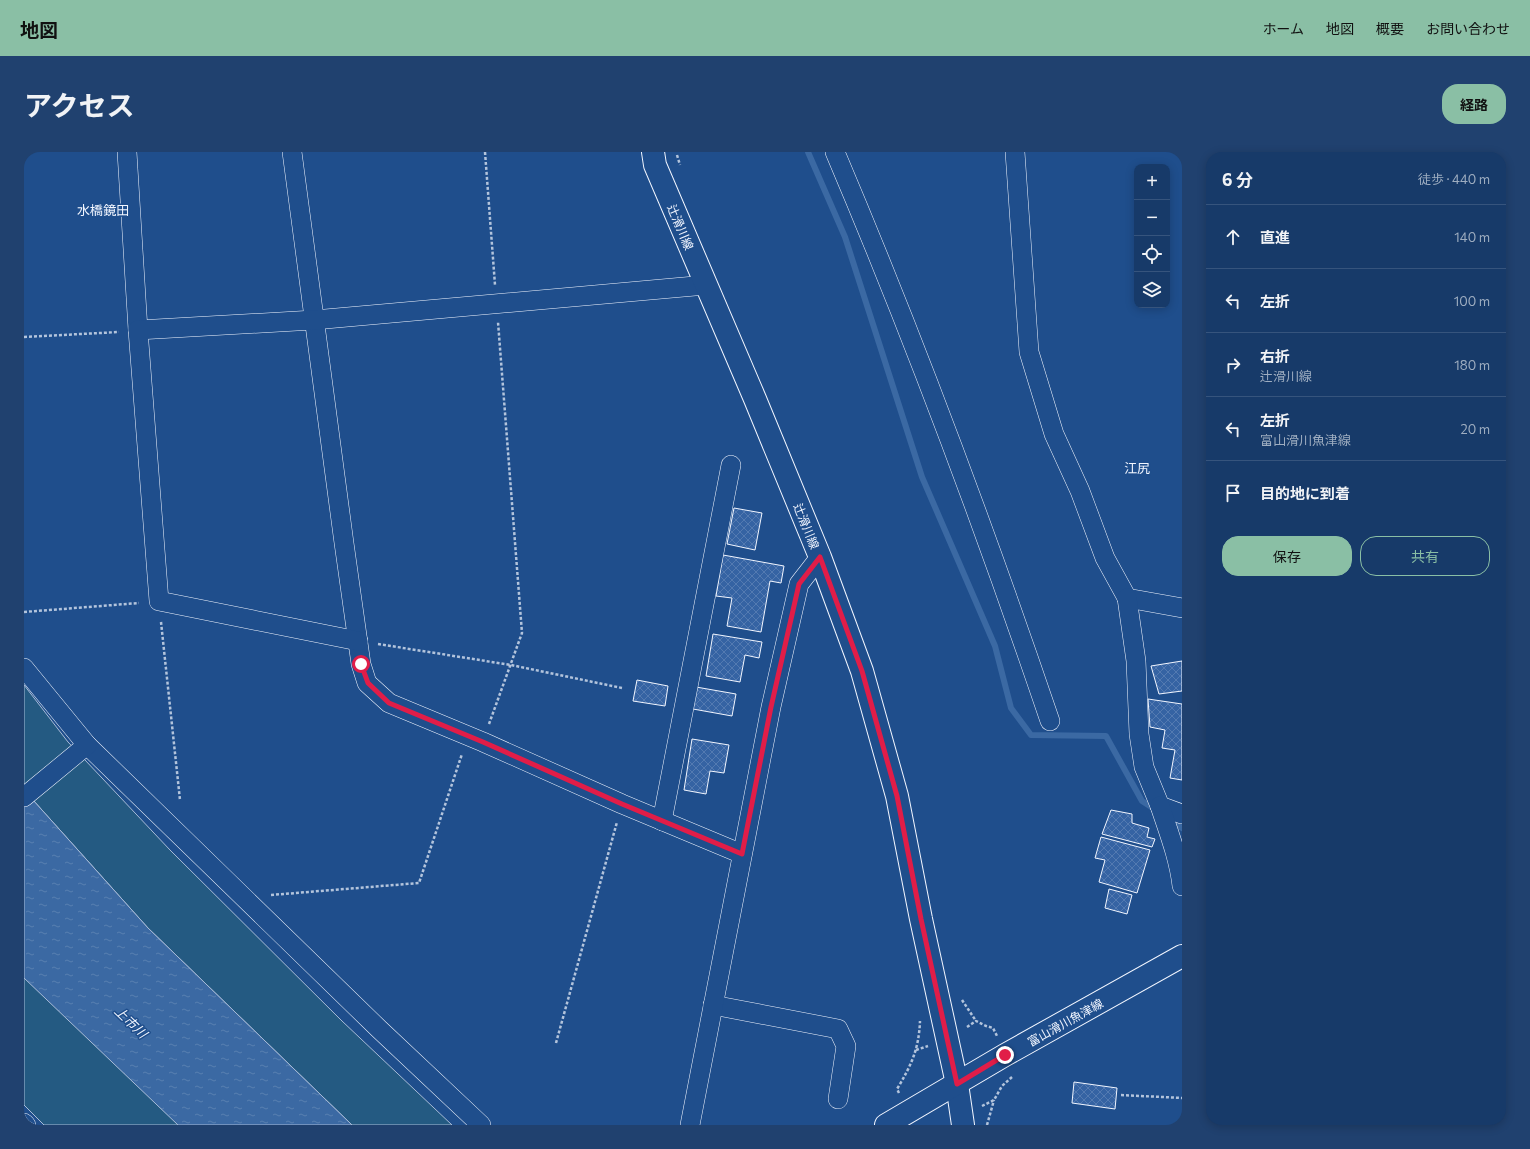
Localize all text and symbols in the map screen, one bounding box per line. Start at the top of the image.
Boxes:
text: 地図 [20,18,58,41]
text: ホーム [1262,20,1304,37]
text: 地図 [1326,20,1354,37]
text: 概要 [1376,20,1404,37]
text: お問い合わせ [1426,20,1510,37]
button: 経路 [1442,84,1506,124]
text: アクセス [24,88,135,122]
map controls [1134,164,1170,308]
button: + [1134,164,1170,200]
text: 6 分 [1222,169,1253,190]
text: 徒歩 · 440 m [1418,171,1490,187]
button: − [1134,200,1170,236]
district label: 水橋鏡田 [77,202,129,218]
street label: 辻滑川線 [665,202,697,252]
icon: ahead [1222,226,1244,248]
text: 直進 [1260,228,1290,246]
text: 140 m [1454,229,1490,245]
button: locate [1134,236,1170,272]
button: layers [1134,272,1170,308]
icon: left [1222,290,1244,312]
text: 左折 [1260,292,1290,310]
text: 100 m [1454,293,1490,309]
text: 右折 [1260,347,1290,365]
icon: right [1222,354,1244,376]
text: 180 m [1454,357,1490,373]
text: 辻滑川線 [1260,368,1312,384]
text: 左折 [1260,411,1290,429]
icon: left [1222,418,1244,440]
text: 20 m [1461,421,1490,437]
text: 富山滑川魚津線 [1260,432,1351,448]
district label: 江尻 [1124,460,1150,476]
icon: arrive [1222,482,1244,504]
text: 目的地に到着 [1260,484,1350,502]
street label: 辻滑川線 [792,501,822,551]
button: 保存 [1222,536,1352,576]
button: 共有 [1360,536,1490,576]
route start [352,655,370,673]
street label: 富山滑川魚津線 [1025,996,1105,1048]
water label: 上市川 [111,1003,152,1043]
route end [996,1046,1014,1064]

